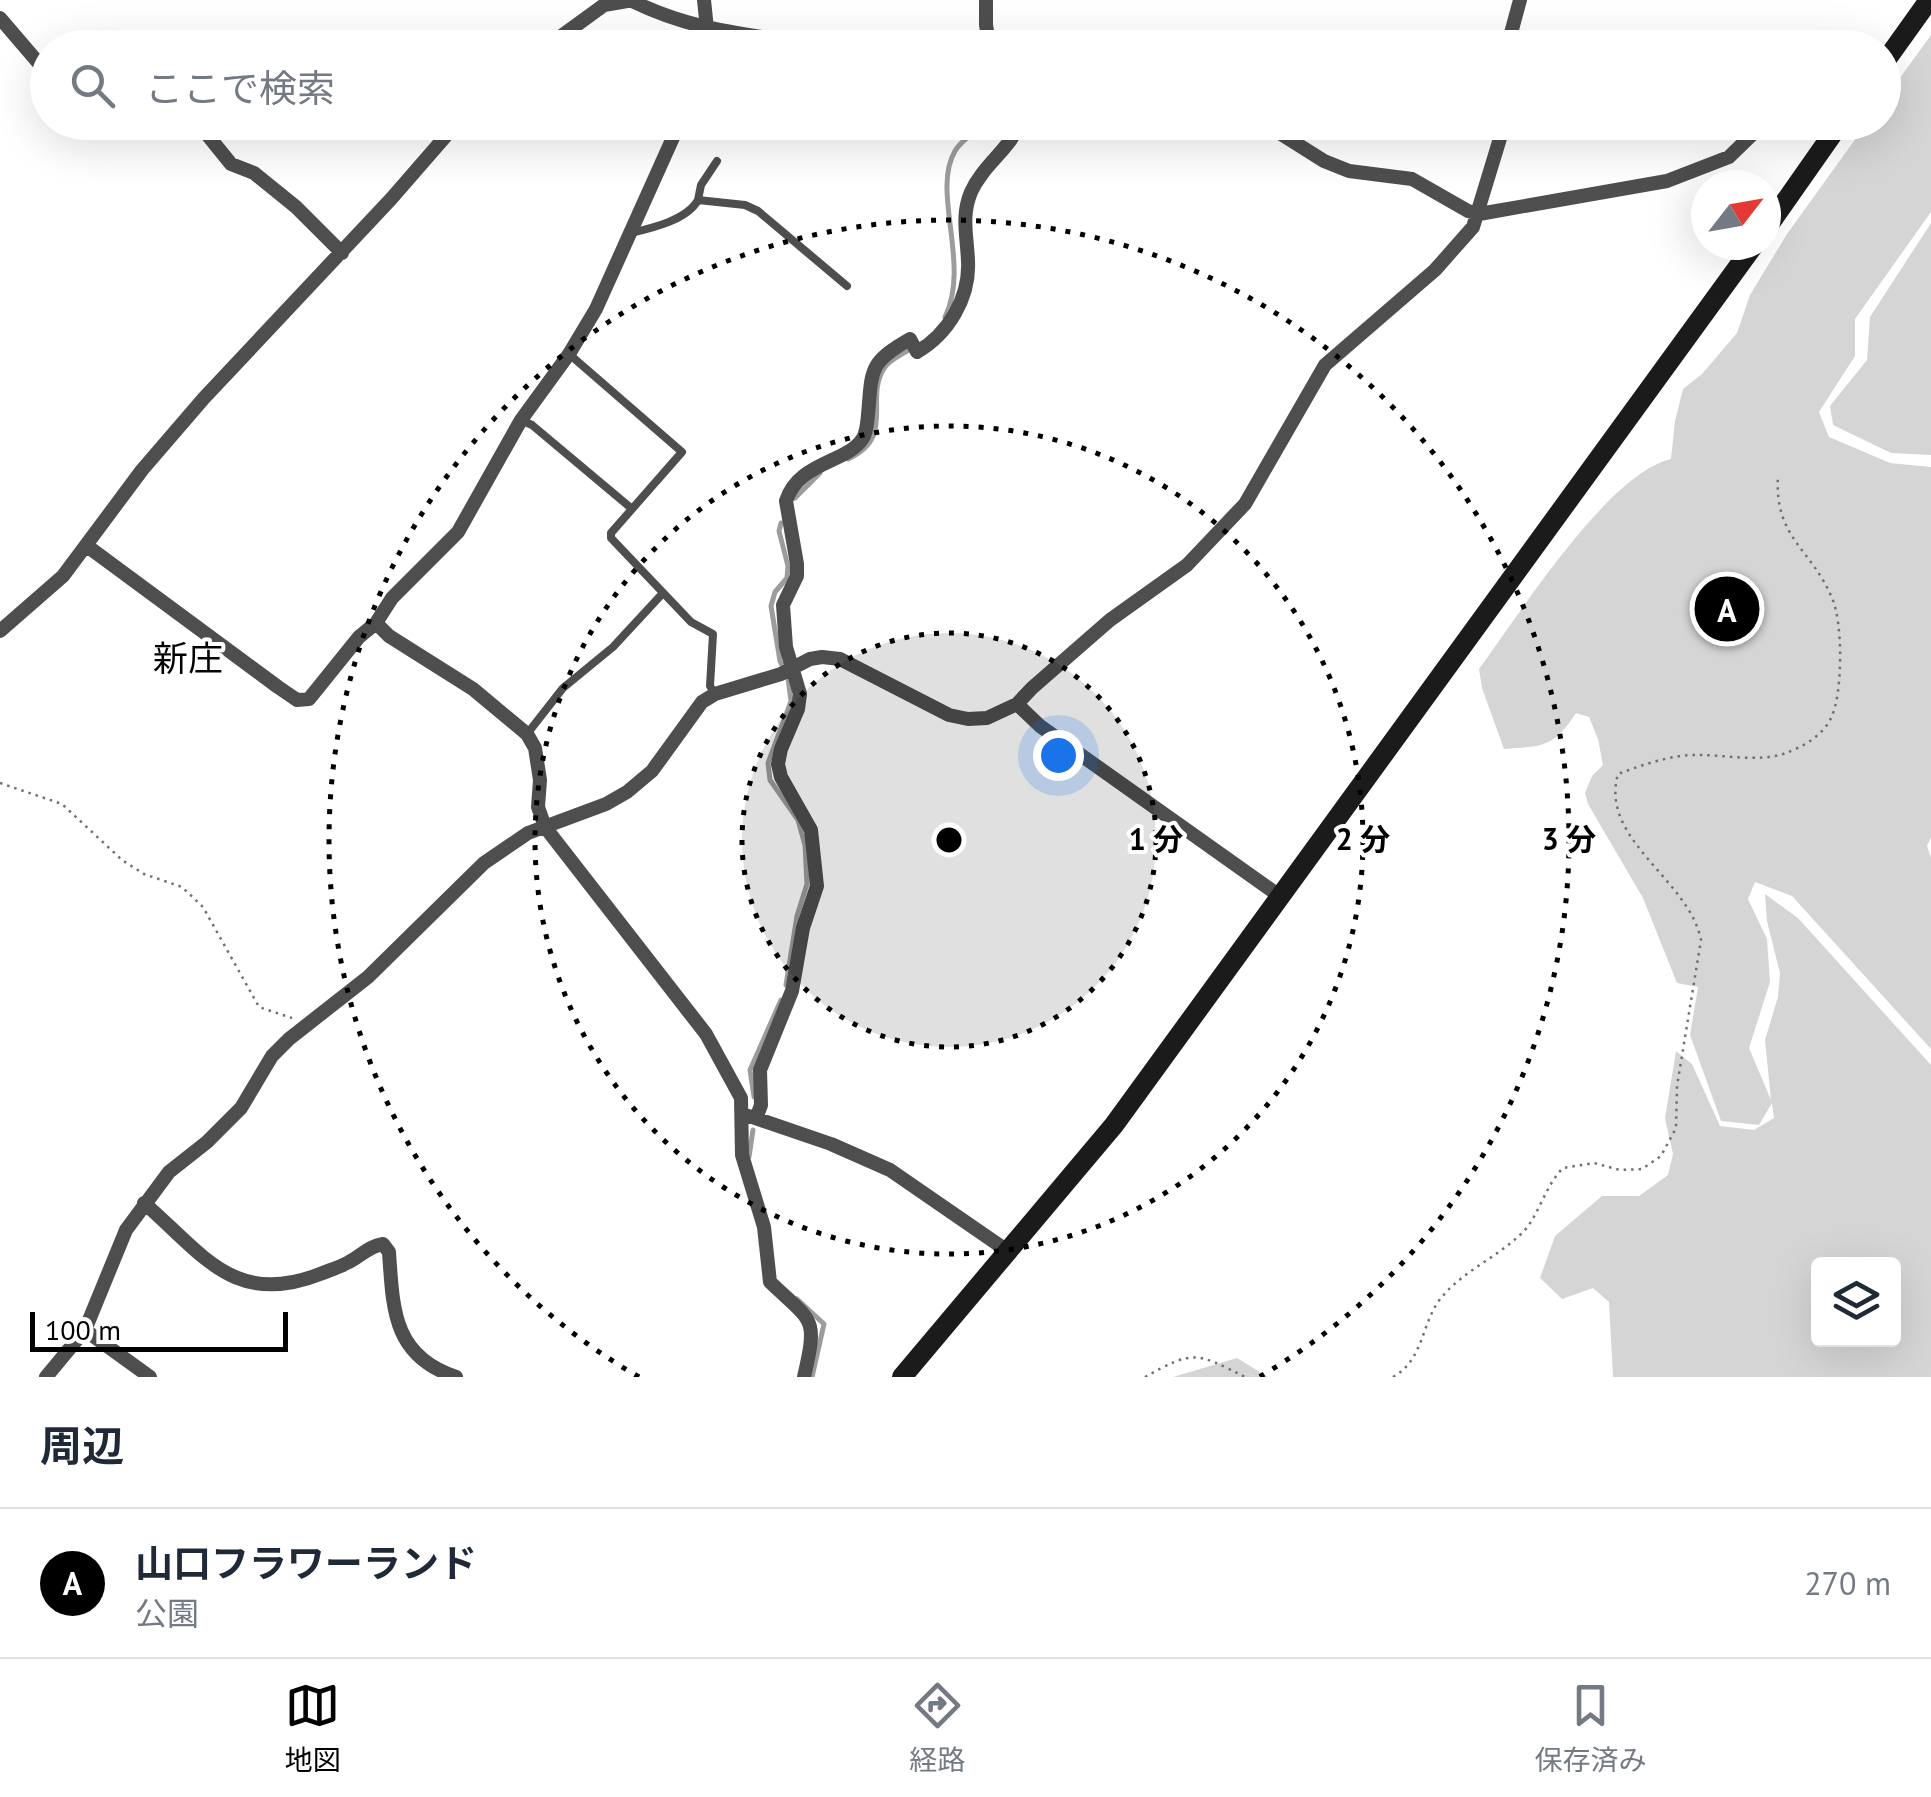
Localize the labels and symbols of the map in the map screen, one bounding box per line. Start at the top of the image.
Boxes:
north arrow [1691,170,1781,260]
pin: A [1694,572,1760,646]
district label: 新庄 [153,635,223,681]
your location [1033,730,1084,781]
text: 1 分 [1129,819,1183,858]
text: 2 分 [1336,819,1390,858]
text: 3 分 [1542,819,1596,858]
centre of rings [931,822,967,858]
scale bar [30,1307,288,1352]

